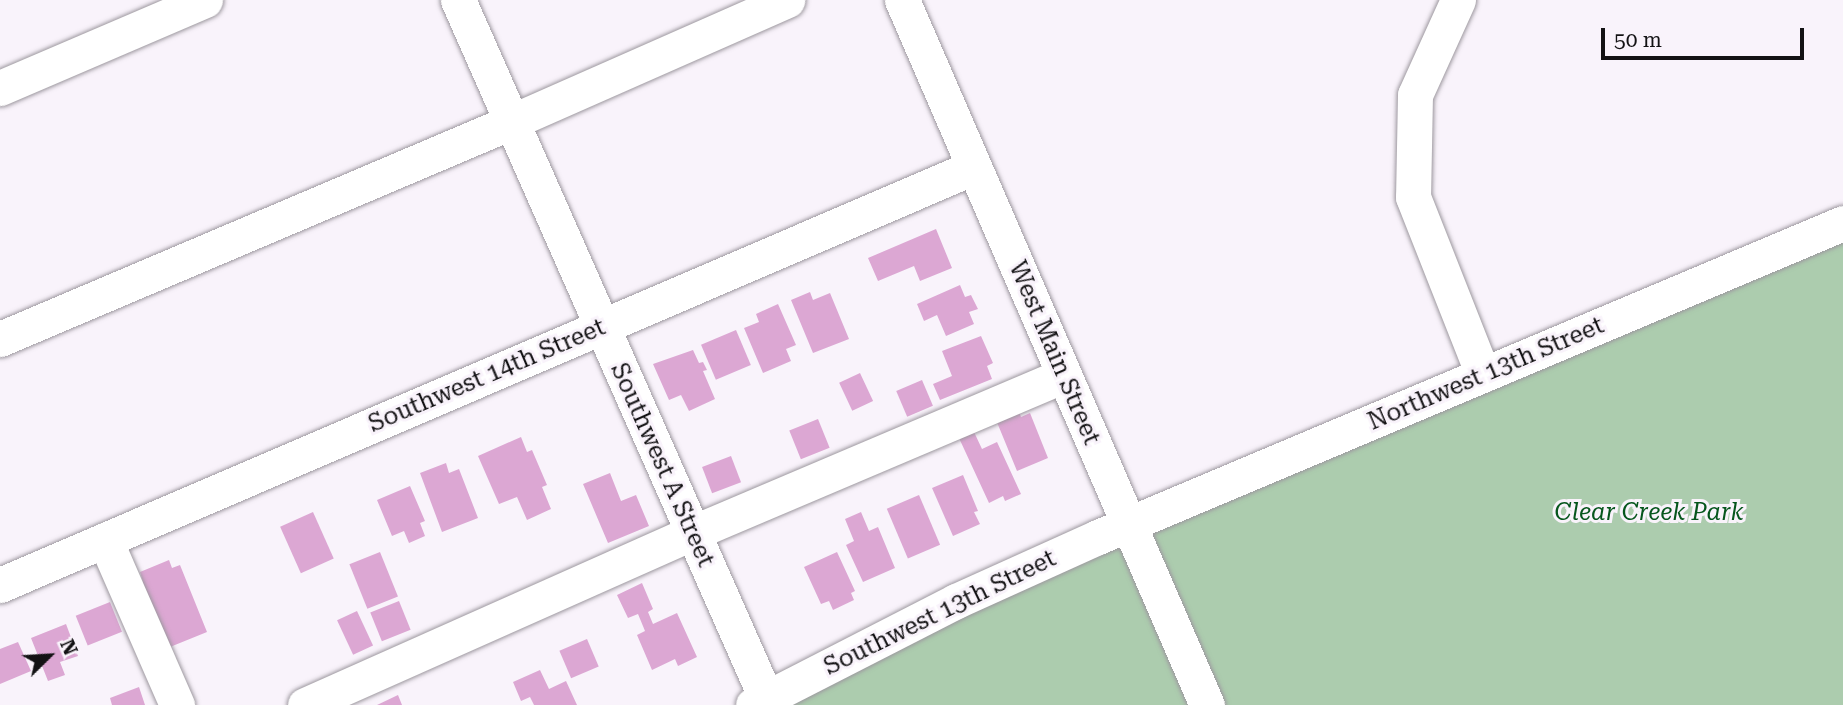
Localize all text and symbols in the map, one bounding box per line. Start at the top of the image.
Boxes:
scale bar [1605,14,1808,58]
text: 50 m [1614,28,1662,52]
street label: West Main Street [1002,257,1106,449]
street label: Northwest 13th Street [1364,311,1608,437]
street label: Southwest 14th Street [364,313,610,439]
street label: Southwest A Street [604,359,720,571]
park label: Clear Creek Park [1555,499,1743,527]
street label: Southwest 13th Street [819,544,1061,682]
north arrow [14,621,84,691]
text: N [55,636,82,659]

